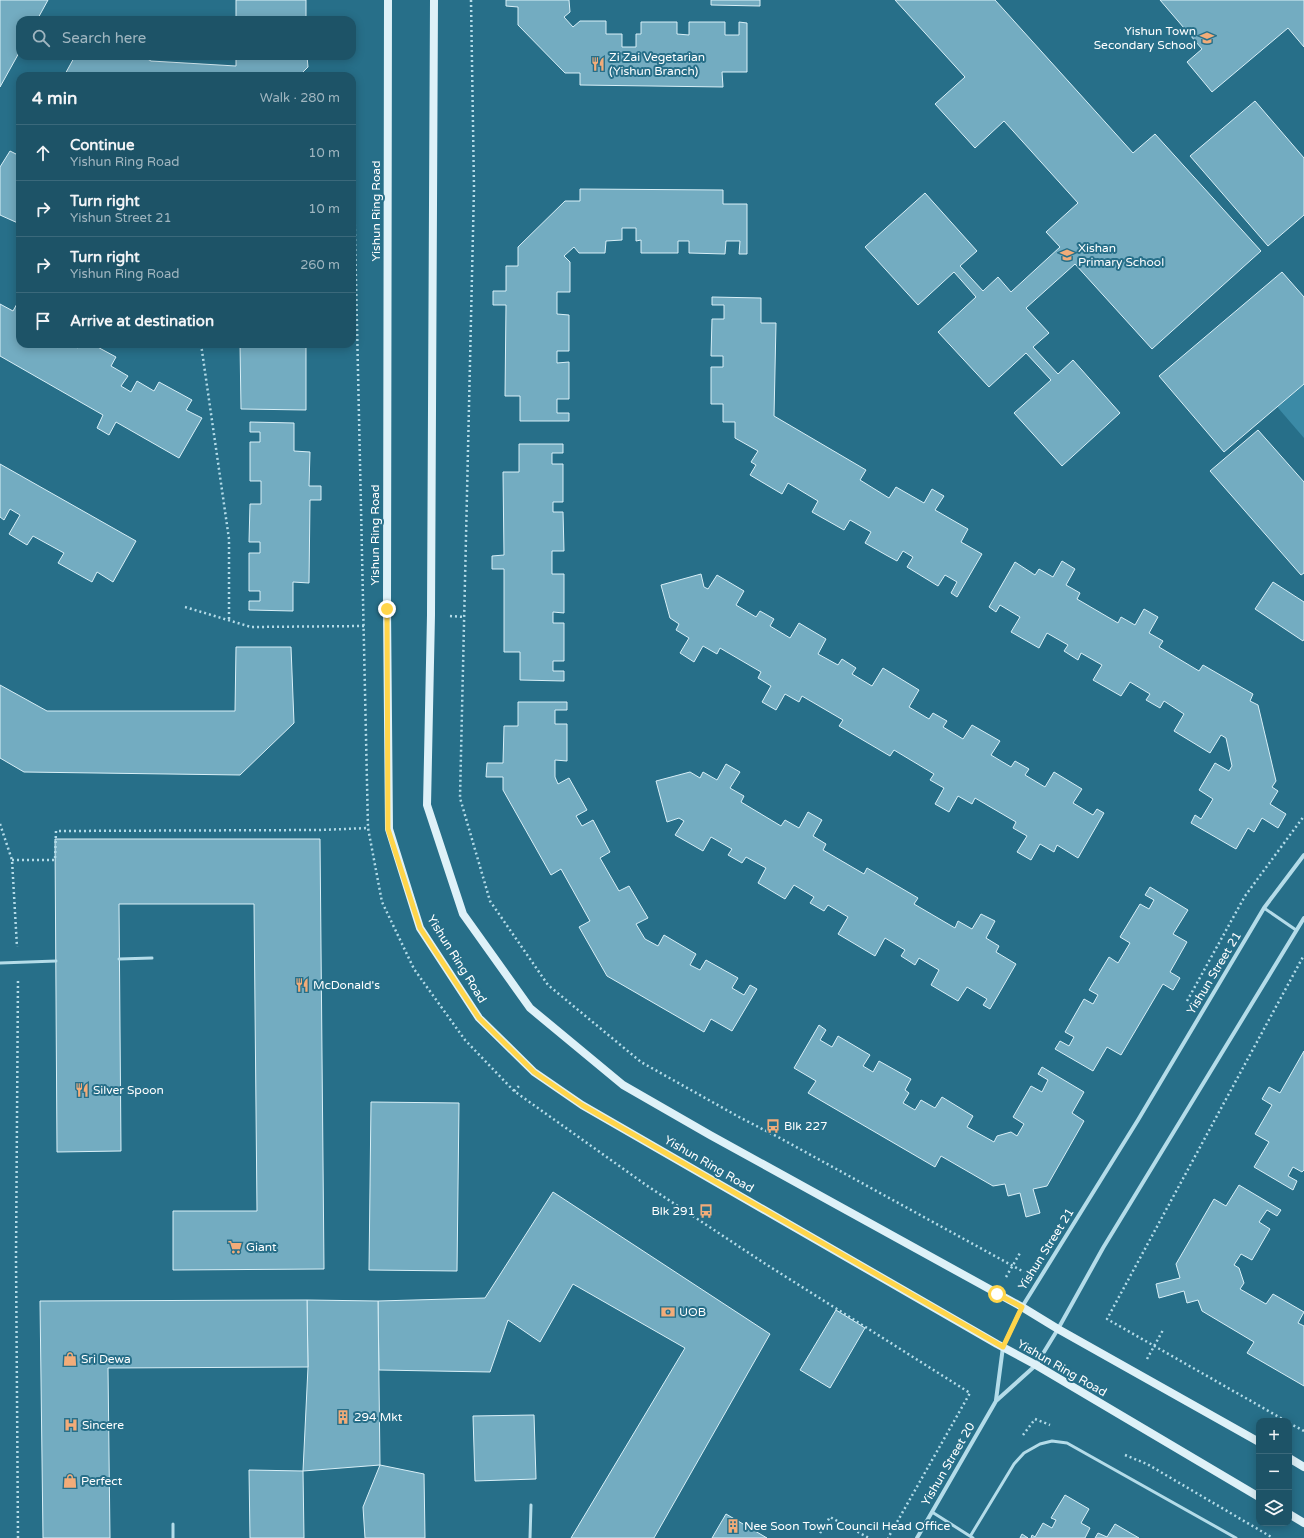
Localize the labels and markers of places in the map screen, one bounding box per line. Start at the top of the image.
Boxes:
place label: Yishun Town Secondary School [1094,24,1196,52]
school or university icon: Yishun Town Secondary School [1199,30,1215,46]
place label: Zi Zai Vegetarian (Yishun Branch) [609,50,705,78]
restaurant icon: Zi Zai Vegetarian (Yishun Branch) [590,56,606,72]
place label: Xishan Primary School [1078,241,1164,269]
school or university icon: Xishan Primary School [1059,247,1075,263]
restaurant icon: McDonald's [294,977,310,993]
place label: McDonald's [313,978,380,992]
restaurant icon: Silver Spoon [74,1082,90,1098]
place label: Silver Spoon [93,1083,164,1097]
bus stop icon: Blk 227 [765,1118,781,1134]
place label: Blk 227 [784,1119,828,1133]
bus stop icon: Blk 291 [698,1203,714,1219]
place label: Blk 291 [652,1204,695,1218]
supermarket icon: Giant [227,1239,243,1255]
place label: Giant [246,1240,277,1254]
bank icon: UOB [660,1304,676,1320]
place label: UOB [679,1305,706,1319]
shop icon: Sri Dewa [62,1351,78,1367]
place label: Sri Dewa [81,1352,131,1366]
building icon: 294 Mkt [335,1409,351,1425]
place label: 294 Mkt [354,1410,403,1424]
hospital icon: Sincere [63,1417,79,1433]
place label: Sincere [82,1418,124,1432]
shop icon: Perfect [62,1473,78,1489]
place label: Perfect [81,1474,123,1488]
building icon: Nee Soon Town Council Head Office [725,1518,741,1534]
place label: Nee Soon Town Council Head Office [744,1519,950,1533]

